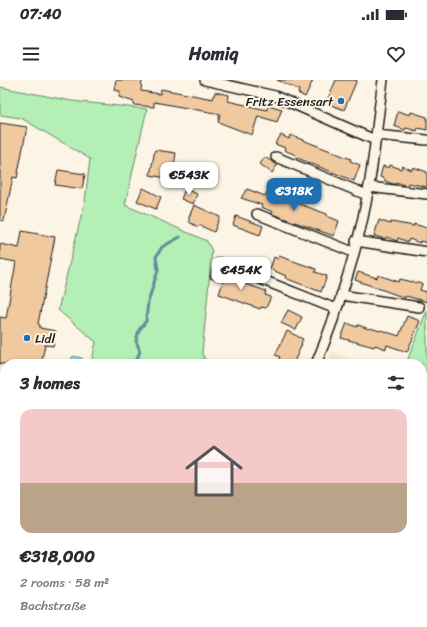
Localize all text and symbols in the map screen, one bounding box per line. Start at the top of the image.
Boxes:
text: 07:40 [20,1,61,27]
text: Homiq [189,38,238,70]
icon: menu [20,43,42,65]
icon: heart [385,43,407,65]
place label: Fritz Essensart [246,90,334,113]
marker: Fritz Essensart [336,96,346,106]
pin: €543K [161,162,217,196]
text: €543K [169,163,209,186]
pin: €318K [266,178,322,212]
text: €318K [275,179,313,202]
pin: €454K [213,257,269,291]
text: €454K [221,258,261,281]
place label: Lidl [35,327,55,350]
marker: Lidl [22,333,32,343]
text: 3 homes [20,368,80,398]
icon: filters [385,372,407,394]
icon: home [178,435,250,507]
text: €318,000 [20,541,95,571]
text: 2 rooms · 58 m² [20,571,109,594]
text: Bachstraße [20,594,86,617]

